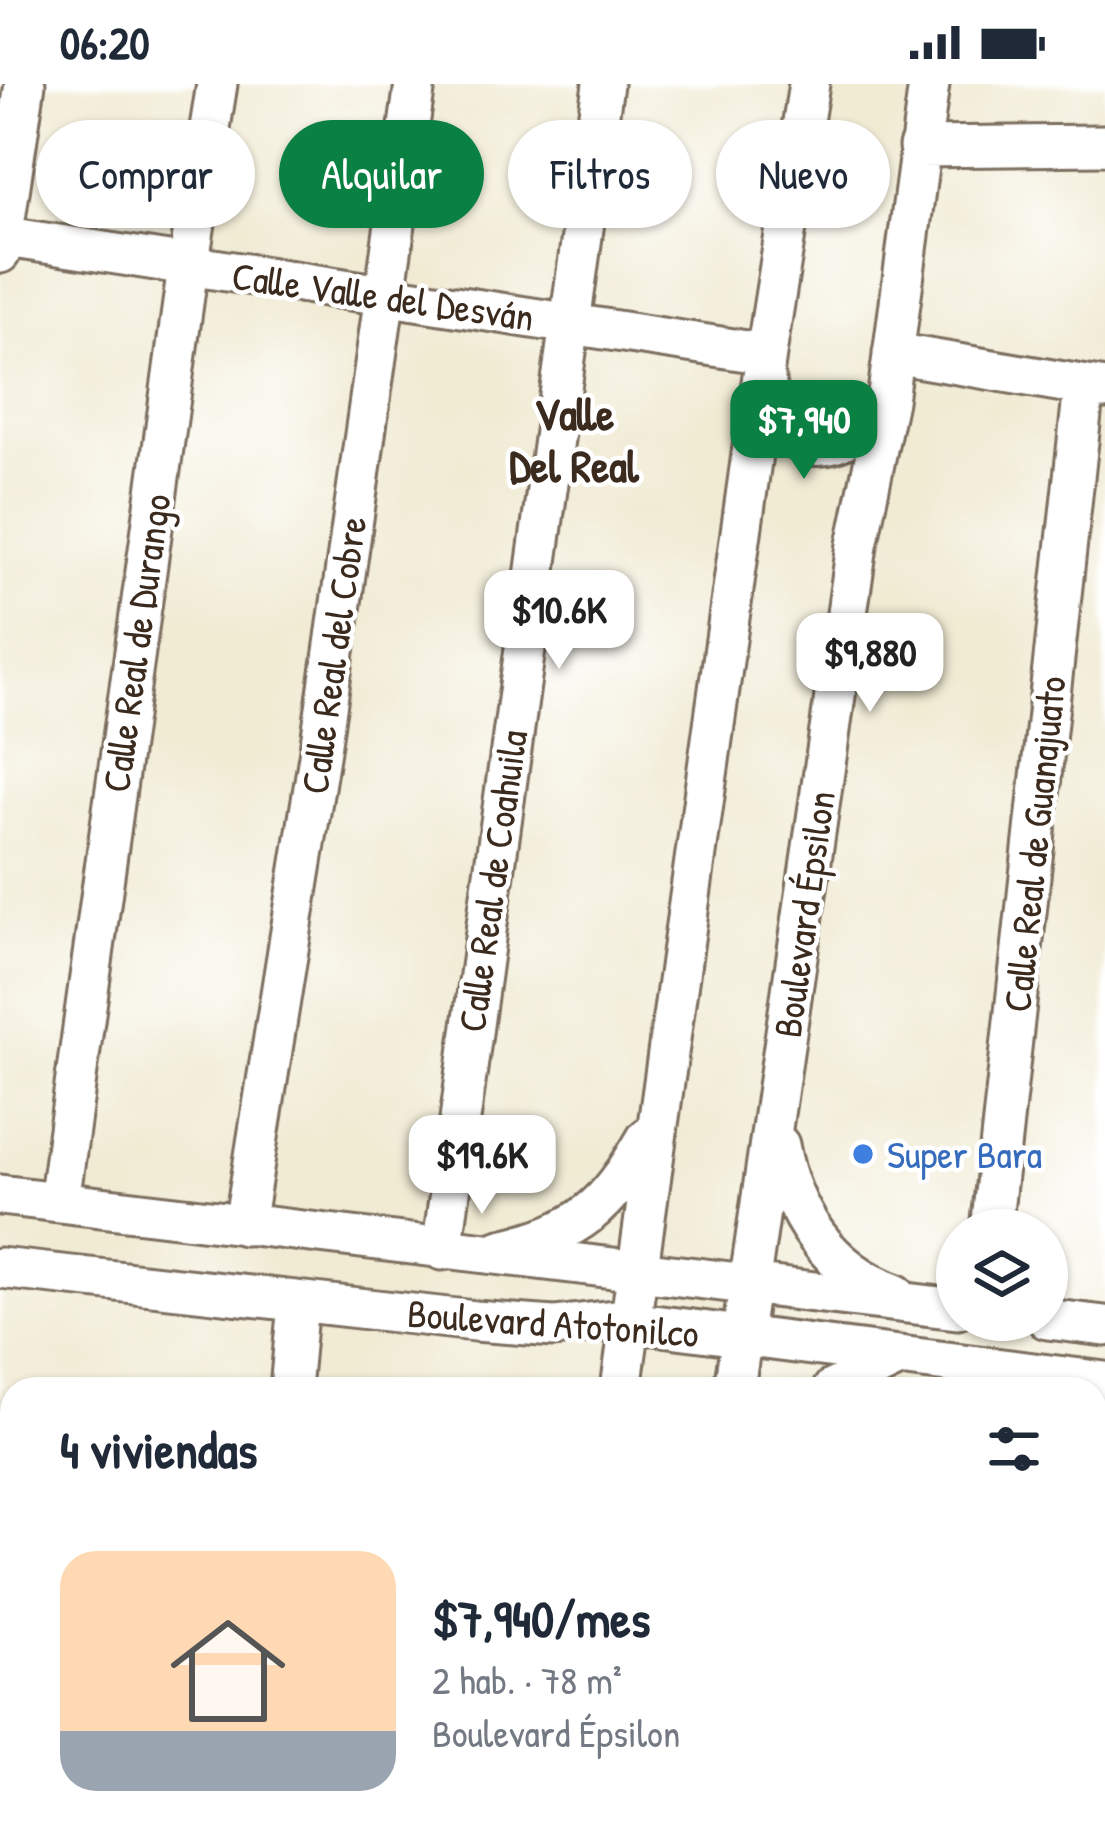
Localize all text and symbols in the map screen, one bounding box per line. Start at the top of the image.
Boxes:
text: 06:20 [60,12,150,73]
chip: Comprar [36,120,255,228]
chip: Alquilar [279,120,484,228]
chip: Filtros [508,120,692,228]
chip: Nuevo [716,120,890,228]
street label: Calle Valle del Desván [229,248,537,343]
pin: $7,940 [706,380,902,482]
district label: Valle Del Real [509,383,640,496]
text: $7,940 [757,392,851,445]
street label: Calle Real de Durango [88,490,183,795]
street label: Calle Real del Cobre [287,513,378,797]
pin: $10.6K [461,570,657,672]
text: $10.6K [511,582,607,635]
pin: $9,880 [772,613,968,715]
text: $9,880 [823,625,917,678]
street label: Calle Real de Guanajuato [990,673,1077,1014]
street label: Calle Real de Coahuila [444,727,539,1035]
street label: Boulevard Épsilon [760,787,847,1041]
pin: $19.6K [384,1115,580,1217]
text: $19.6K [436,1127,528,1180]
place label: Super Bara [887,1127,1042,1180]
marker: Super Bara [850,1141,876,1167]
map controls [936,1209,1068,1341]
button: layers [936,1209,1068,1341]
street label: Boulevard Atotonilco [406,1286,701,1359]
text: 4 viviendas [60,1415,257,1484]
icon: filters [981,1416,1047,1482]
text: $7,940/mes [432,1584,650,1653]
icon: home [156,1599,300,1743]
text: 2 hab. · 78 m² [432,1653,622,1706]
text: Boulevard Épsilon [432,1706,680,1759]

